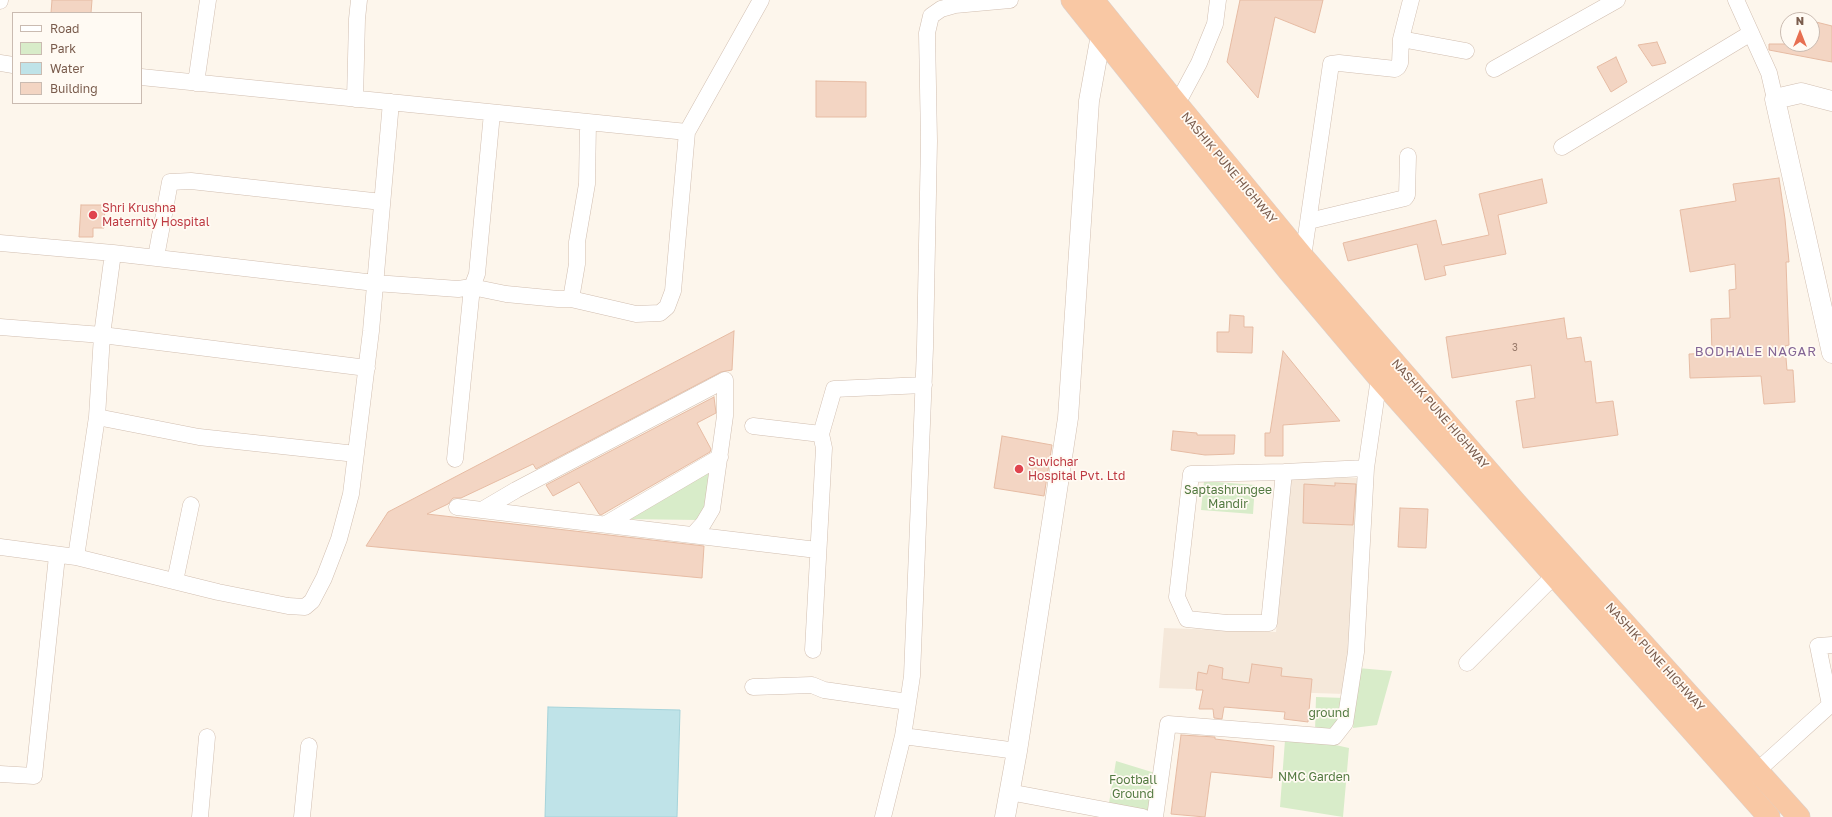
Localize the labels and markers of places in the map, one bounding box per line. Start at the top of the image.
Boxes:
place label: Shri Krushna Maternity Hospital [102,201,209,229]
marker: Shri Krushna Maternity Hospital [87,209,99,221]
place label: Suvichar Hospital Pvt. Ltd [1028,455,1125,483]
marker: Suvichar Hospital Pvt. Ltd [1013,463,1025,475]

